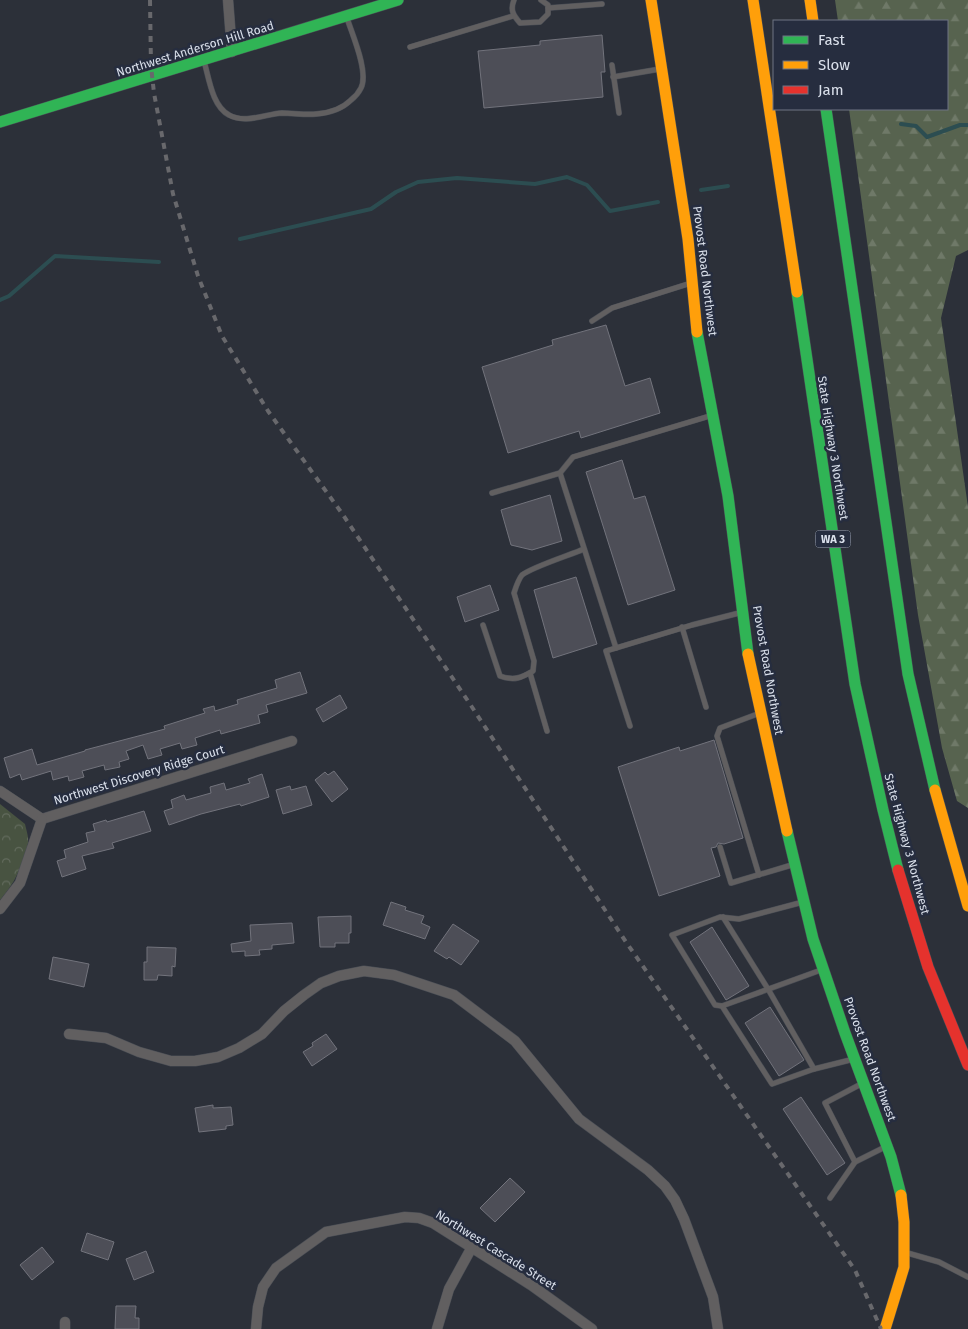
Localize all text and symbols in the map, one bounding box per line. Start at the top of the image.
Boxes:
street label: Northwest Anderson Hill Road [115,18,275,80]
legend [773,20,948,110]
text: Fast [818,31,845,49]
text: Slow [818,56,850,74]
text: Jam [818,81,844,99]
street label: Provost Road Northwest [690,205,720,338]
street label: State Highway 3 Northwest [815,375,851,522]
road number: WA 3 [816,530,850,548]
street label: Provost Road Northwest [750,604,786,736]
street label: Northwest Discovery Ridge Court [52,742,227,808]
street label: State Highway 3 Northwest [881,772,933,917]
street label: Provost Road Northwest [841,995,899,1124]
street label: Northwest Cascade Street [433,1207,559,1293]

